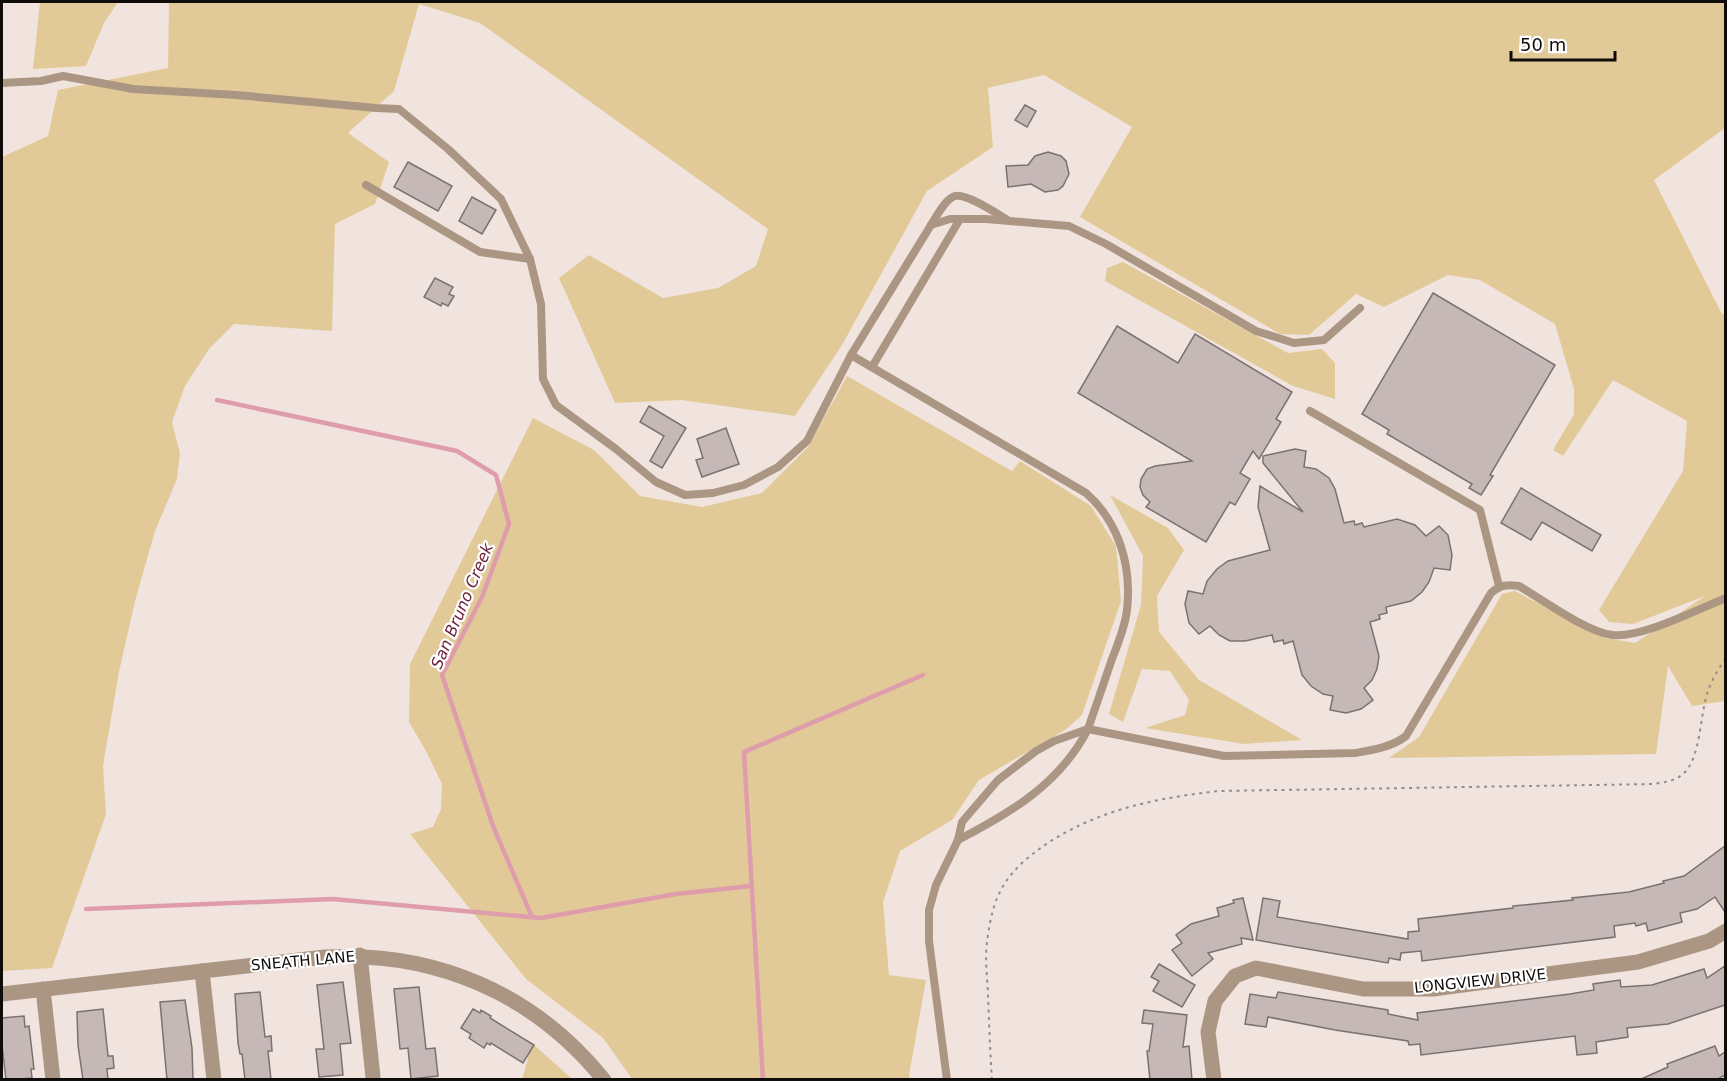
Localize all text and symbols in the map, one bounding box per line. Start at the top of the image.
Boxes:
scale bar [1511,24,1614,62]
text: 50 m [1520,34,1566,55]
water label: San Bruno Creek [427,540,497,672]
street label: SNEATH LANE [250,947,356,975]
street label: LONGVIEW DRIVE [1413,965,1547,997]

